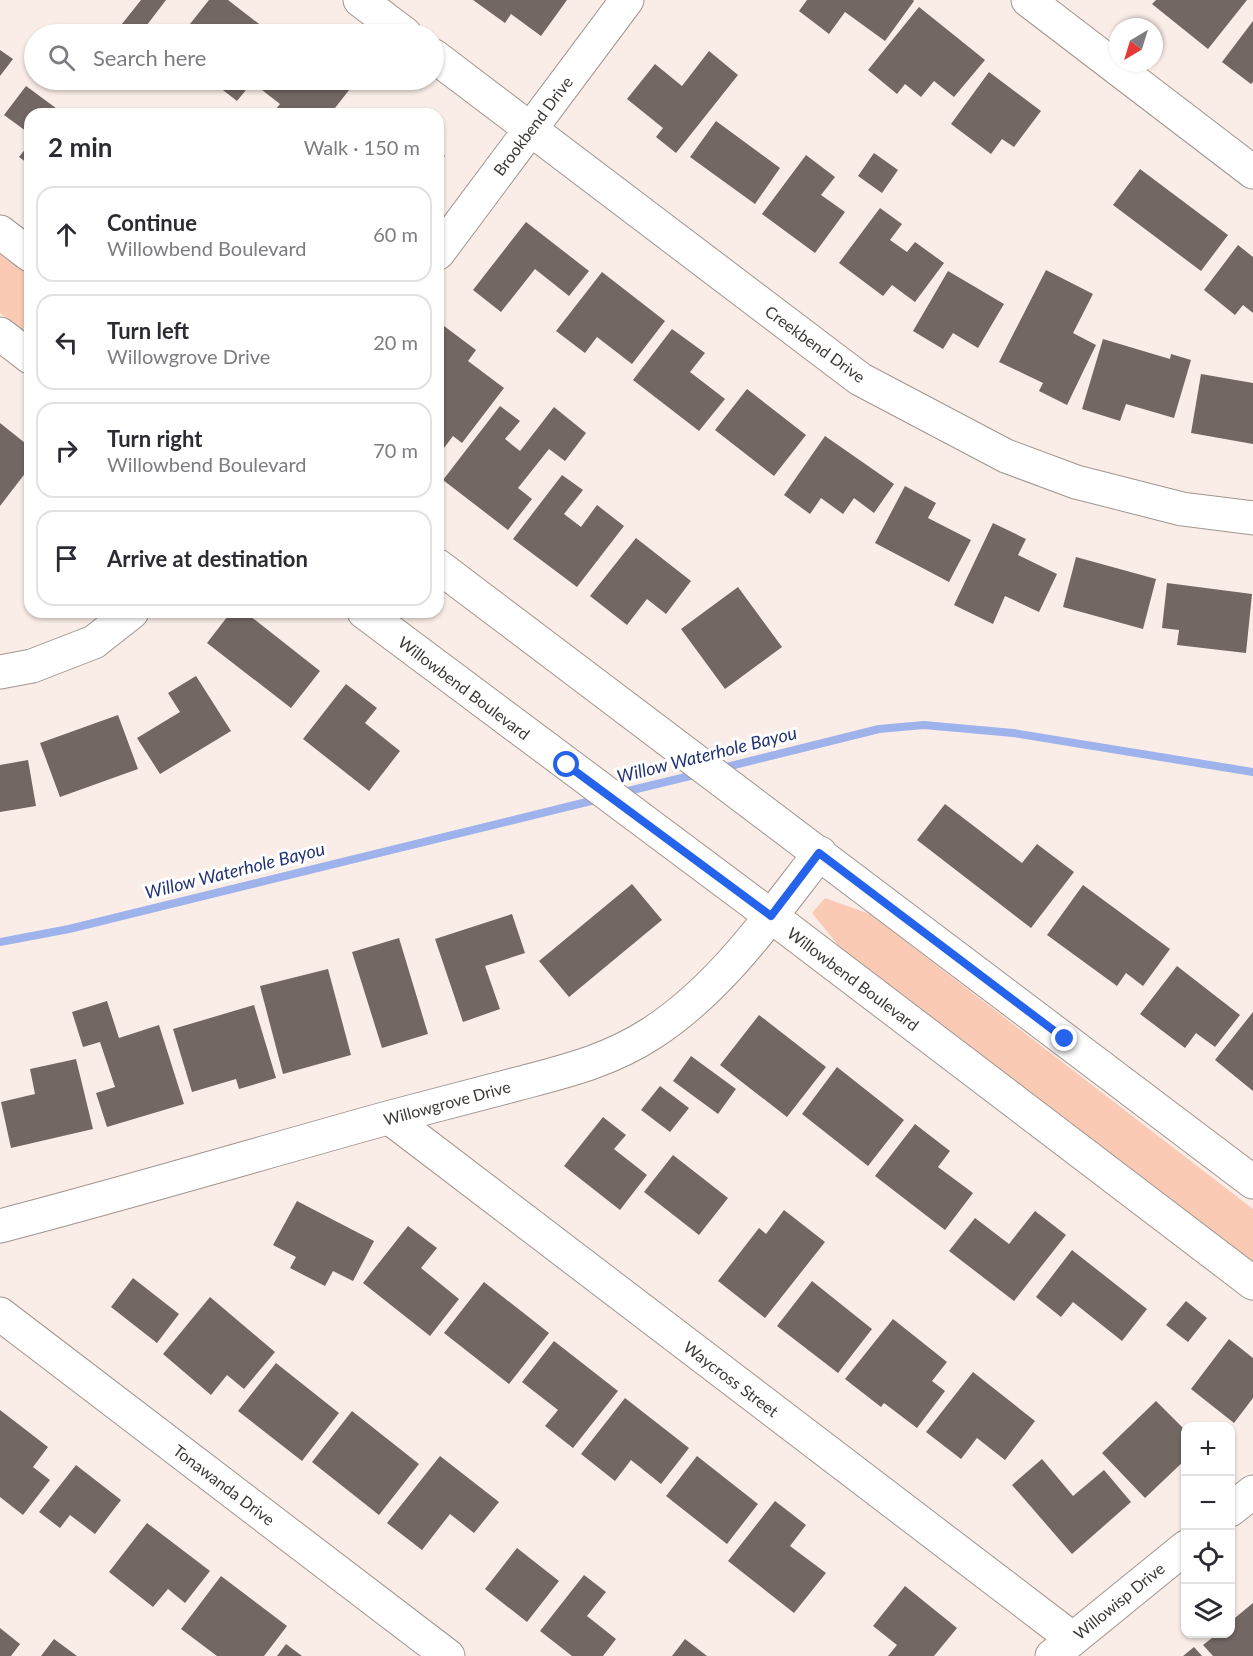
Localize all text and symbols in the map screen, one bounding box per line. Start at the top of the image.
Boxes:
north arrow [1109,18,1163,72]
search box [24,24,444,90]
icon: search [45,41,78,74]
text: Search here [93,44,206,71]
street label: Brookbend Drive [489,72,576,179]
text: 2 min [48,131,112,163]
text: Walk · 150 m [304,135,420,159]
text: Continue [107,209,197,236]
icon: ahead [50,218,83,251]
text: 60 m [373,222,418,246]
text: Willowbend Boulevard [107,236,306,260]
street label: Creekbend Drive [762,301,869,386]
text: Turn left [107,317,189,344]
icon: left [50,326,83,359]
text: 20 m [373,330,418,354]
text: Willowgrove Drive [107,344,270,368]
text: Turn right [107,425,202,452]
icon: right [50,434,83,467]
text: 70 m [373,438,418,462]
text: Willowbend Boulevard [107,452,306,476]
icon: arrive [50,542,83,575]
text: Arrive at destination [107,545,308,572]
street label: Willowbend Boulevard [395,632,534,743]
water label: Willow Waterhole Bayou [615,721,799,787]
route start [553,751,579,777]
water label: Willow Waterhole Bayou [143,837,327,903]
street label: Willowbend Boulevard [784,923,923,1034]
route end [1051,1025,1077,1051]
street label: Willowgrove Drive [381,1076,512,1129]
street label: Waycross Street [680,1337,783,1421]
map controls [1181,1422,1235,1638]
button: + [1181,1422,1235,1476]
street label: Tonawanda Drive [170,1440,279,1529]
button: − [1181,1476,1235,1530]
button: locate [1181,1530,1235,1584]
street label: Willowisp Drive [1069,1558,1168,1643]
button: layers [1181,1584,1235,1638]

